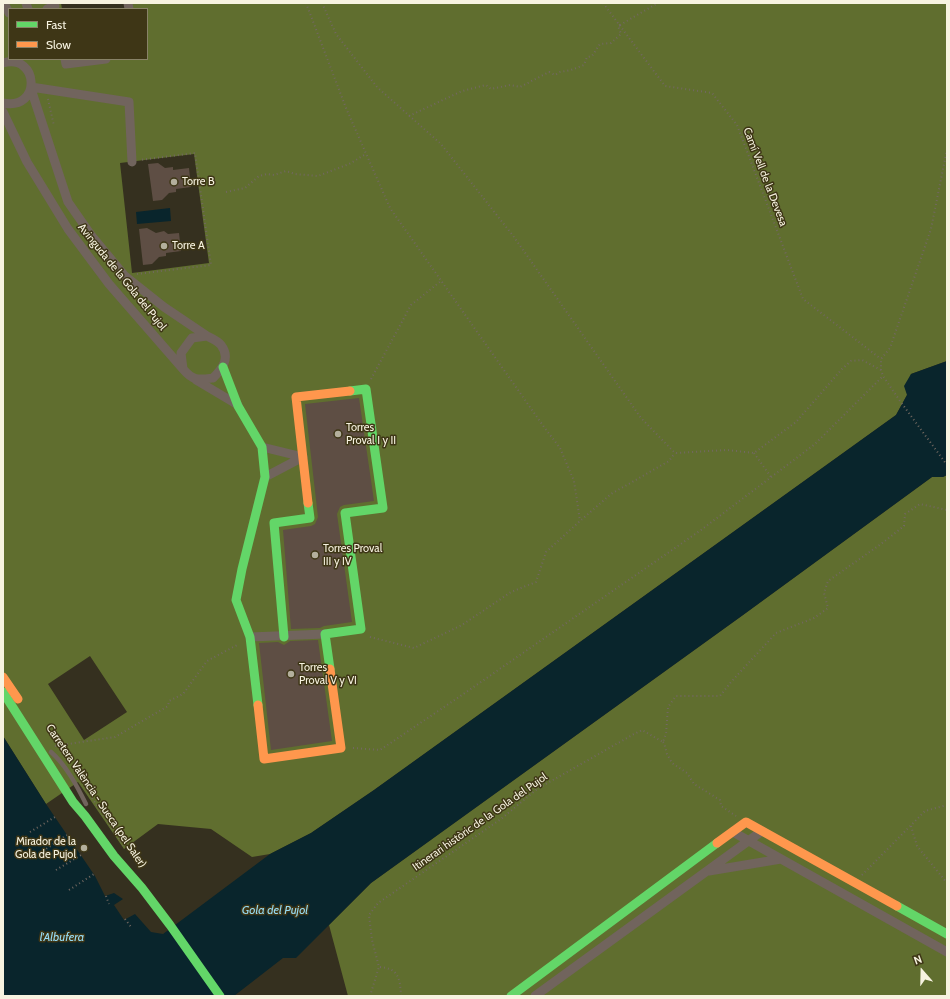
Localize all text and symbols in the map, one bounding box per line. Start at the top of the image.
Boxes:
legend [8,8,148,60]
text: Fast [46,17,66,32]
text: Slow [46,37,71,52]
street label: Camí Vell de la Devesa [740,126,790,228]
place label: Torre B [182,175,215,189]
marker: Torre B [169,177,179,187]
street label: Avinguda de la Gola del Pujol [75,221,169,333]
place label: Torre A [172,239,205,253]
marker: Torre A [159,241,169,251]
place label: Torres Proval I y II [346,421,396,447]
marker: Torres Proval I y II [333,429,343,439]
place label: Torres Proval III y IV [323,542,382,568]
marker: Torres Proval III y IV [310,550,320,560]
place label: Torres Proval V y VI [299,661,357,687]
marker: Torres Proval V y VI [286,669,296,679]
street label: Carretera València - Sueca (pel Saler) [43,722,149,870]
street label: Itinerari històric de la Gola del Pujol [410,770,550,874]
place label: Mirador de la Gola de Pujol [15,835,76,861]
marker: Mirador de la Gola de Pujol [79,843,89,853]
water label: Gola del Pujol [242,903,308,917]
water label: l'Albufera [40,930,84,944]
north arrow [902,951,942,991]
text: N [912,952,924,968]

